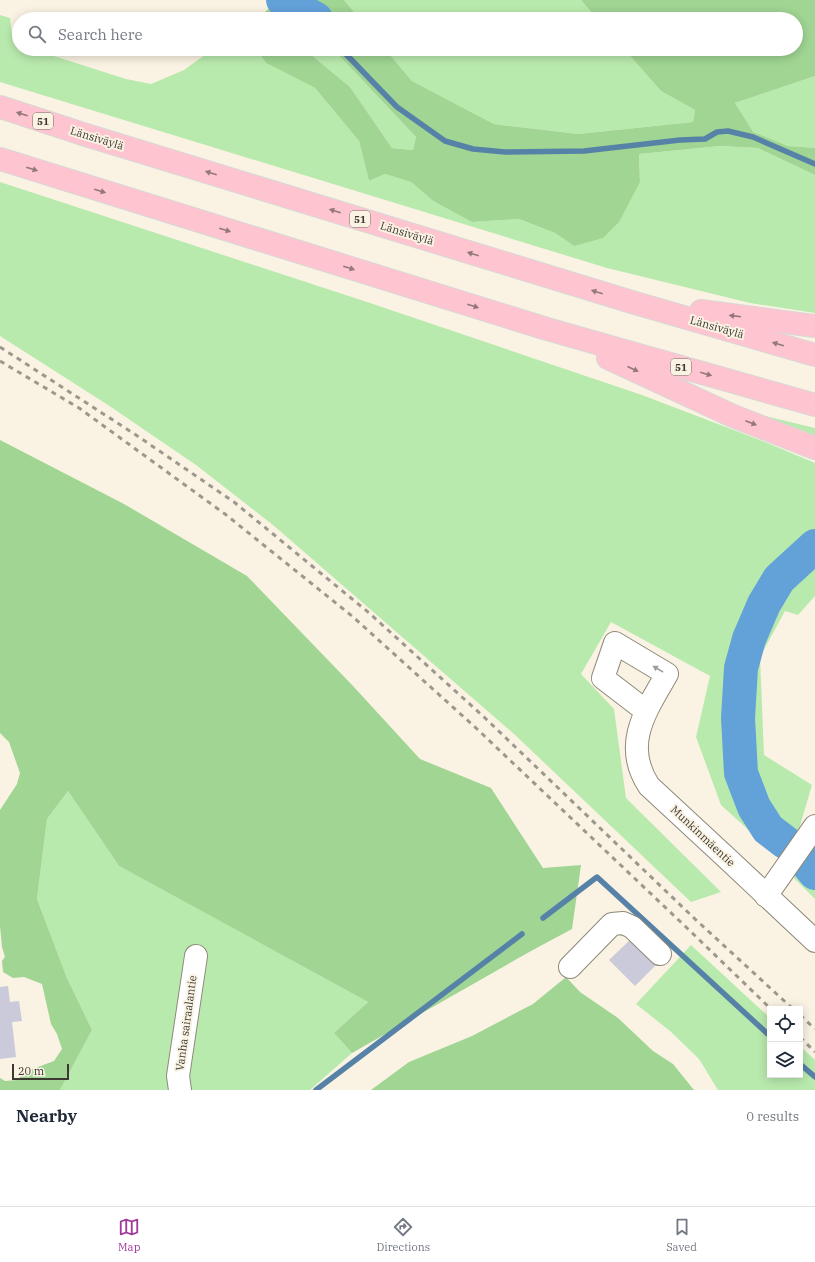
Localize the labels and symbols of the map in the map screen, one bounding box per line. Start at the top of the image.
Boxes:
one-way arrow [16,111,28,117]
road number: 51 [33,113,53,129]
street label: Länsiväylä [69,123,125,153]
one-way arrow [26,167,38,173]
one-way arrow [205,170,217,176]
one-way arrow [95,188,107,194]
one-way arrow [329,208,341,214]
road number: 51 [350,211,370,227]
street label: Länsiväylä [379,218,435,248]
one-way arrow [219,227,231,233]
one-way arrow [467,251,479,257]
one-way arrow [343,265,355,271]
one-way arrow [591,289,603,295]
one-way arrow [467,303,479,309]
one-way arrow [729,312,741,319]
street label: Länsiväylä [689,313,745,341]
one-way arrow [771,341,784,347]
road number: 51 [671,359,691,375]
one-way arrow [627,366,639,372]
one-way arrow [700,371,712,377]
one-way arrow [746,420,757,426]
one-way arrow [652,665,664,672]
street label: Munkinmäentie [668,803,738,869]
street label: Vanha sairaalantie [172,974,200,1072]
scale bar [12,1062,69,1081]

